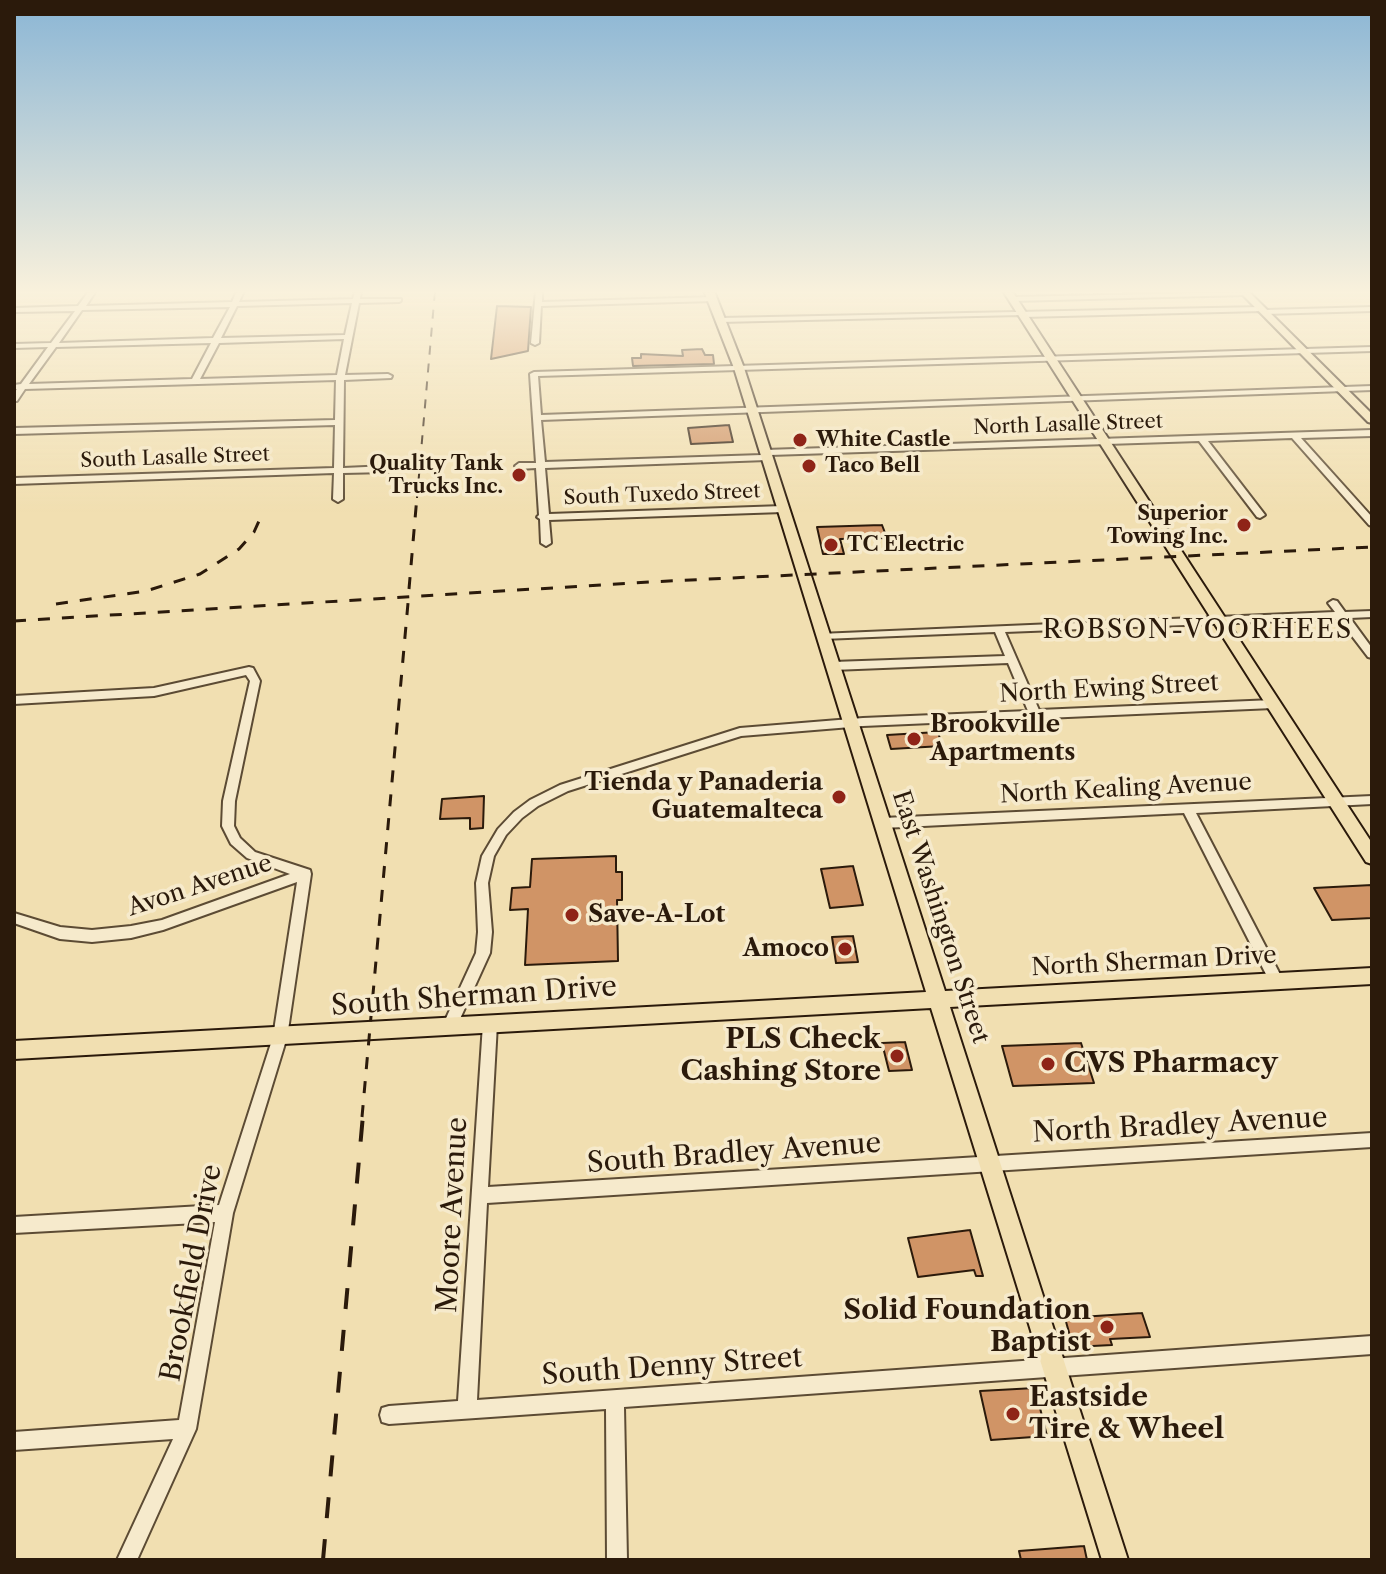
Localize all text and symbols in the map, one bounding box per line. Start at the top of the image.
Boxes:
street label: North Lasalle Street [973,410,1163,440]
place label: White Castle [816,428,950,452]
marker: White Castle [791,431,809,449]
street label: South Lasalle Street [80,443,270,473]
place label: Quality Tank Trucks Inc. [369,452,503,499]
place label: Taco Bell [825,454,920,478]
marker: Taco Bell [800,457,818,475]
marker: Quality Tank Trucks Inc. [510,466,528,484]
street label: South Tuxedo Street [563,480,761,510]
place label: Superior Towing Inc. [1107,502,1228,549]
marker: Superior Towing Inc. [1235,516,1253,534]
place label: TC Electric [847,533,964,557]
marker: TC Electric [822,536,840,554]
district label: ROBSON-VOORHEES [1043,614,1353,646]
street label: North Ewing Street [999,669,1219,709]
place label: Brookville Apartments [930,711,1075,767]
marker: Brookville Apartments [905,730,923,748]
street label: North Kealing Avenue [999,768,1253,810]
place label: Tienda y Panaderia Guatemalteca [584,769,823,825]
street label: East Washington Street [885,787,995,1047]
marker: Tienda y Panaderia Guatemalteca [830,788,848,806]
street label: Avon Avenue [124,849,276,923]
place label: Save-A-Lot [588,901,725,929]
marker: Save-A-Lot [563,906,581,924]
place label: Amoco [743,935,829,963]
marker: Amoco [836,940,854,958]
street label: North Sherman Drive [1031,941,1277,983]
street label: South Sherman Drive [330,970,618,1024]
place label: PLS Check Cashing Store [681,1023,881,1089]
marker: PLS Check Cashing Store [888,1047,906,1065]
place label: CVS Pharmacy [1064,1047,1278,1081]
marker: CVS Pharmacy [1039,1055,1057,1073]
street label: North Bradley Avenue [1032,1101,1328,1151]
street label: Moore Avenue [431,1116,475,1314]
street label: South Bradley Avenue [586,1127,882,1181]
street label: Brookfield Drive [154,1162,230,1384]
place label: Solid Foundation Baptist [843,1294,1091,1360]
marker: Solid Foundation Baptist [1098,1318,1116,1336]
street label: South Denny Street [541,1341,803,1393]
place label: Eastside Tire & Wheel [1029,1381,1224,1447]
marker: Eastside Tire & Wheel [1004,1405,1022,1423]

